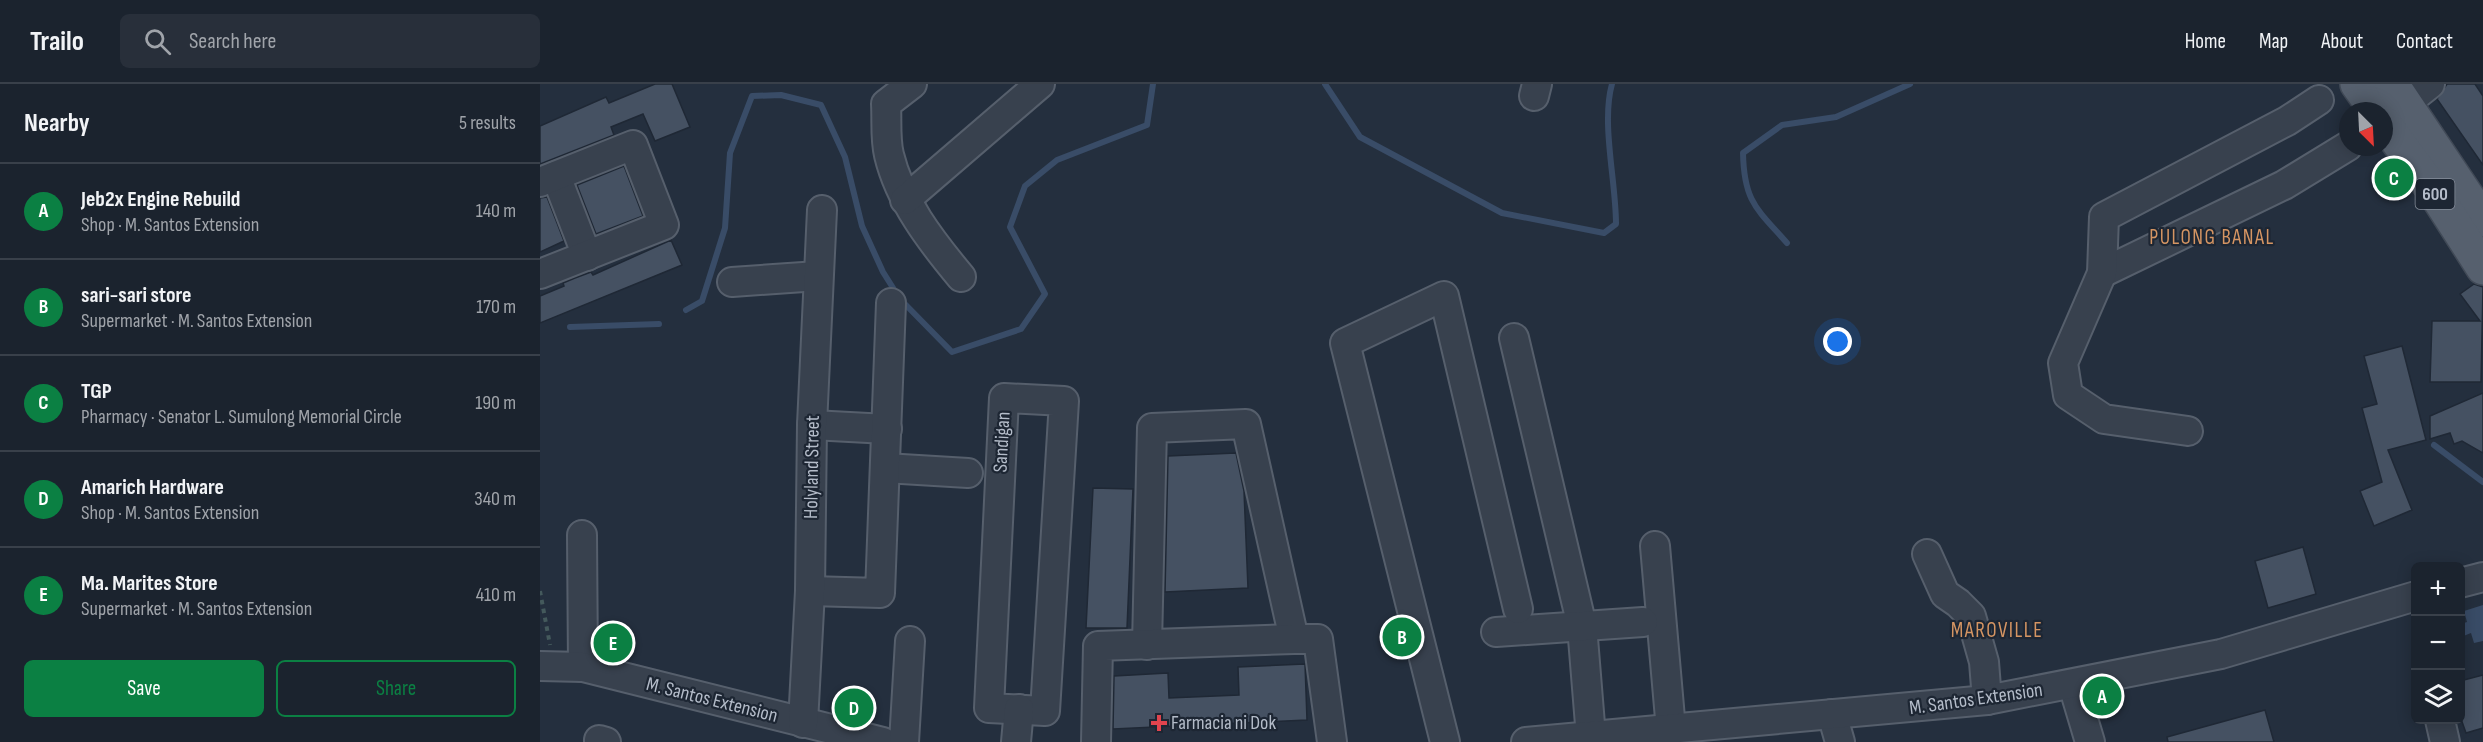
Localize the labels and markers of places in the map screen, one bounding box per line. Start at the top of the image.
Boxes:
pin: C [2374,156,2414,200]
pin: B [1382,614,1422,660]
pin: E [594,620,632,666]
pin: A [2082,674,2122,718]
pin: D [834,686,874,730]
place label: Farmacia ni Dok [1171,711,1276,735]
marker: Farmacia ni Dok [1152,716,1166,730]

